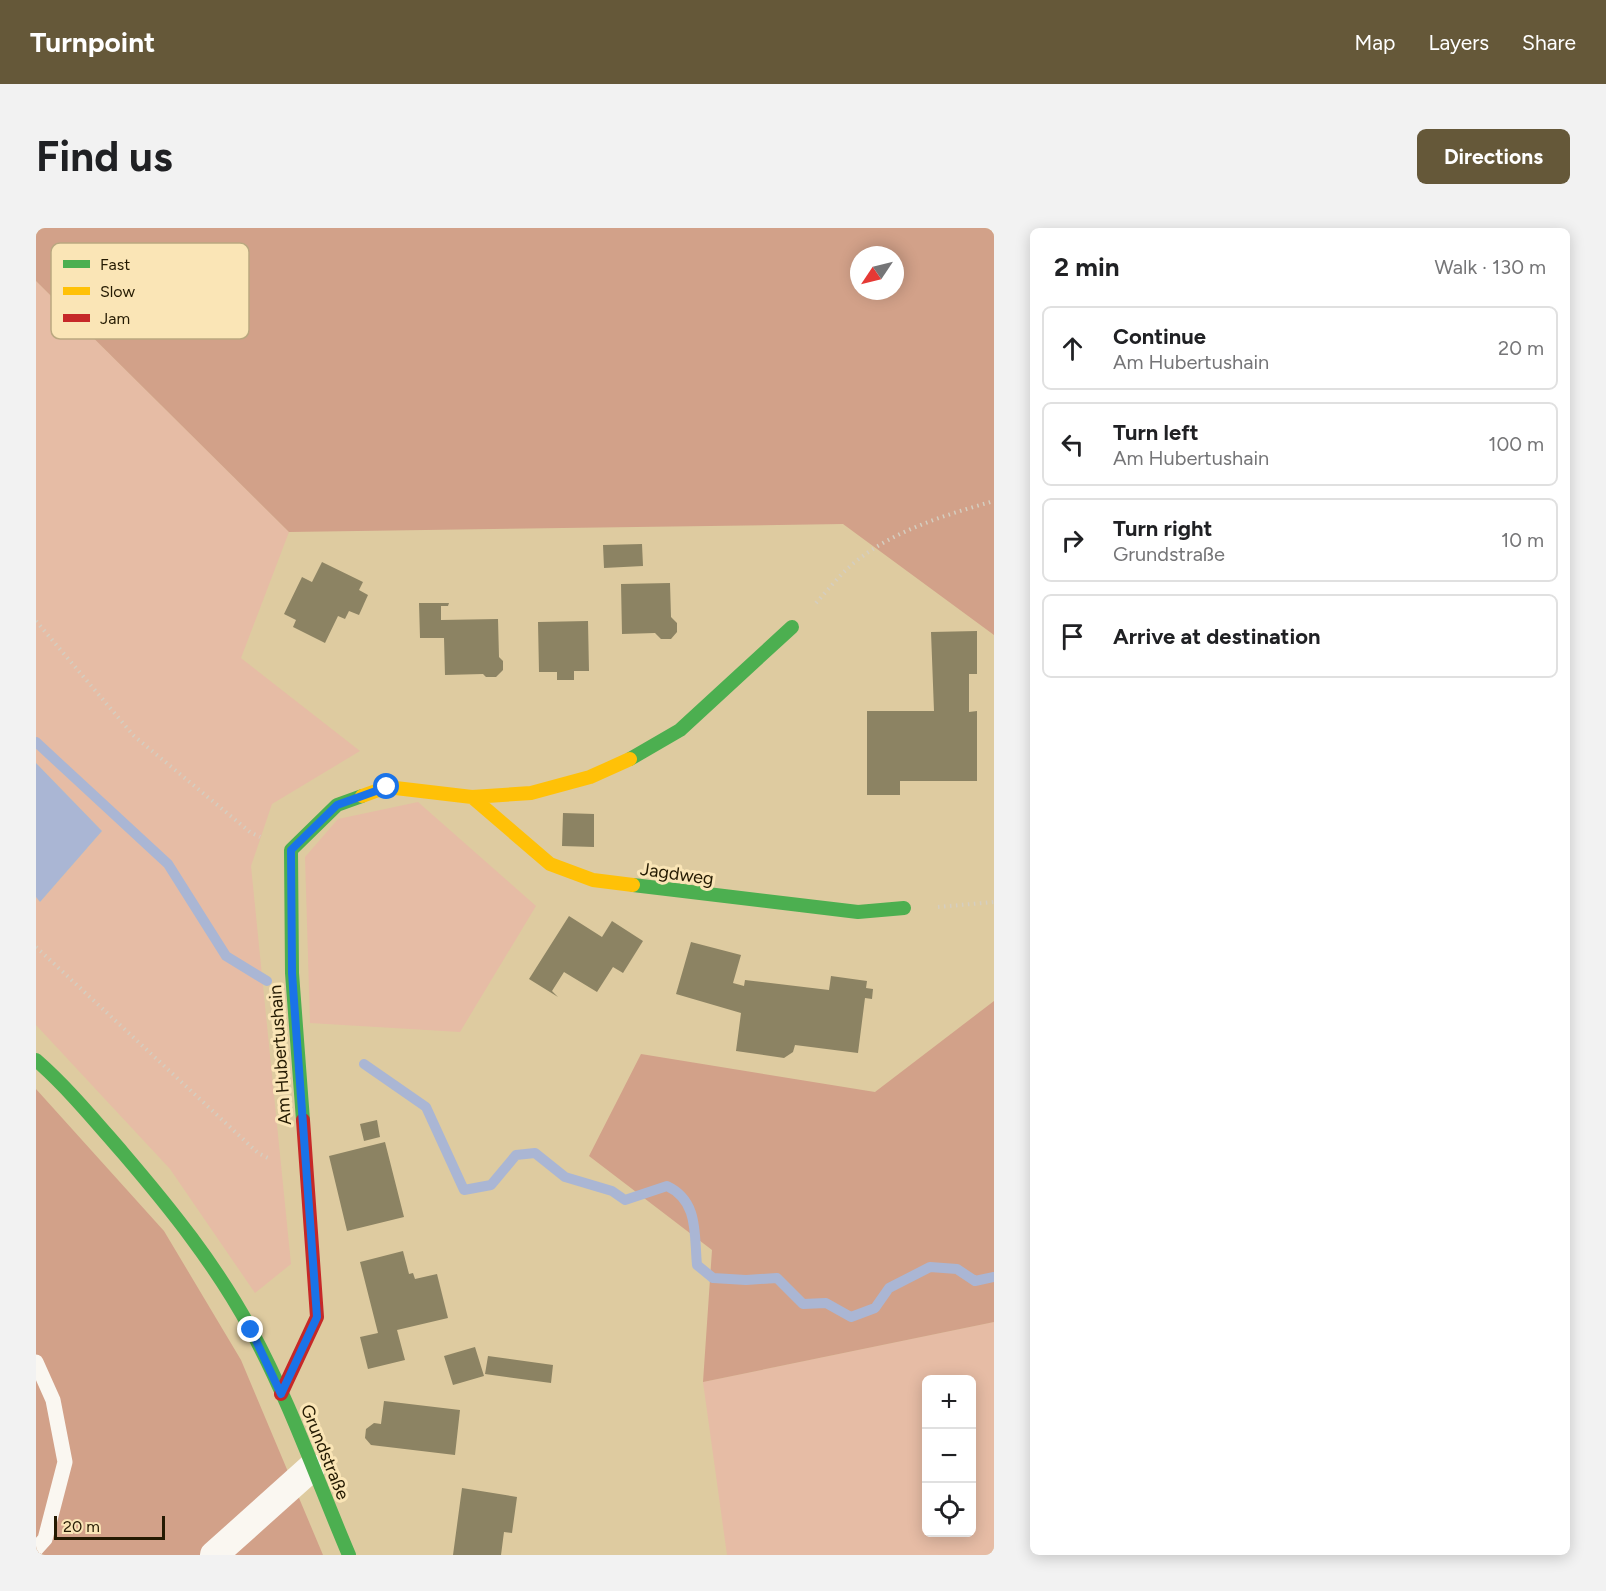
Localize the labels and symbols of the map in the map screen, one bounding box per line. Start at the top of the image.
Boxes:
legend [51,243,249,339]
north arrow [850,246,904,300]
text: Fast [100,255,130,274]
text: Slow [100,282,135,301]
text: Jam [100,309,130,328]
route start [373,773,399,799]
street label: Jagdweg [639,858,715,890]
street label: Am Hubertushain [264,984,296,1126]
route end [237,1316,263,1342]
street label: Grundstraße [296,1401,354,1503]
scale bar [54,1513,165,1540]

